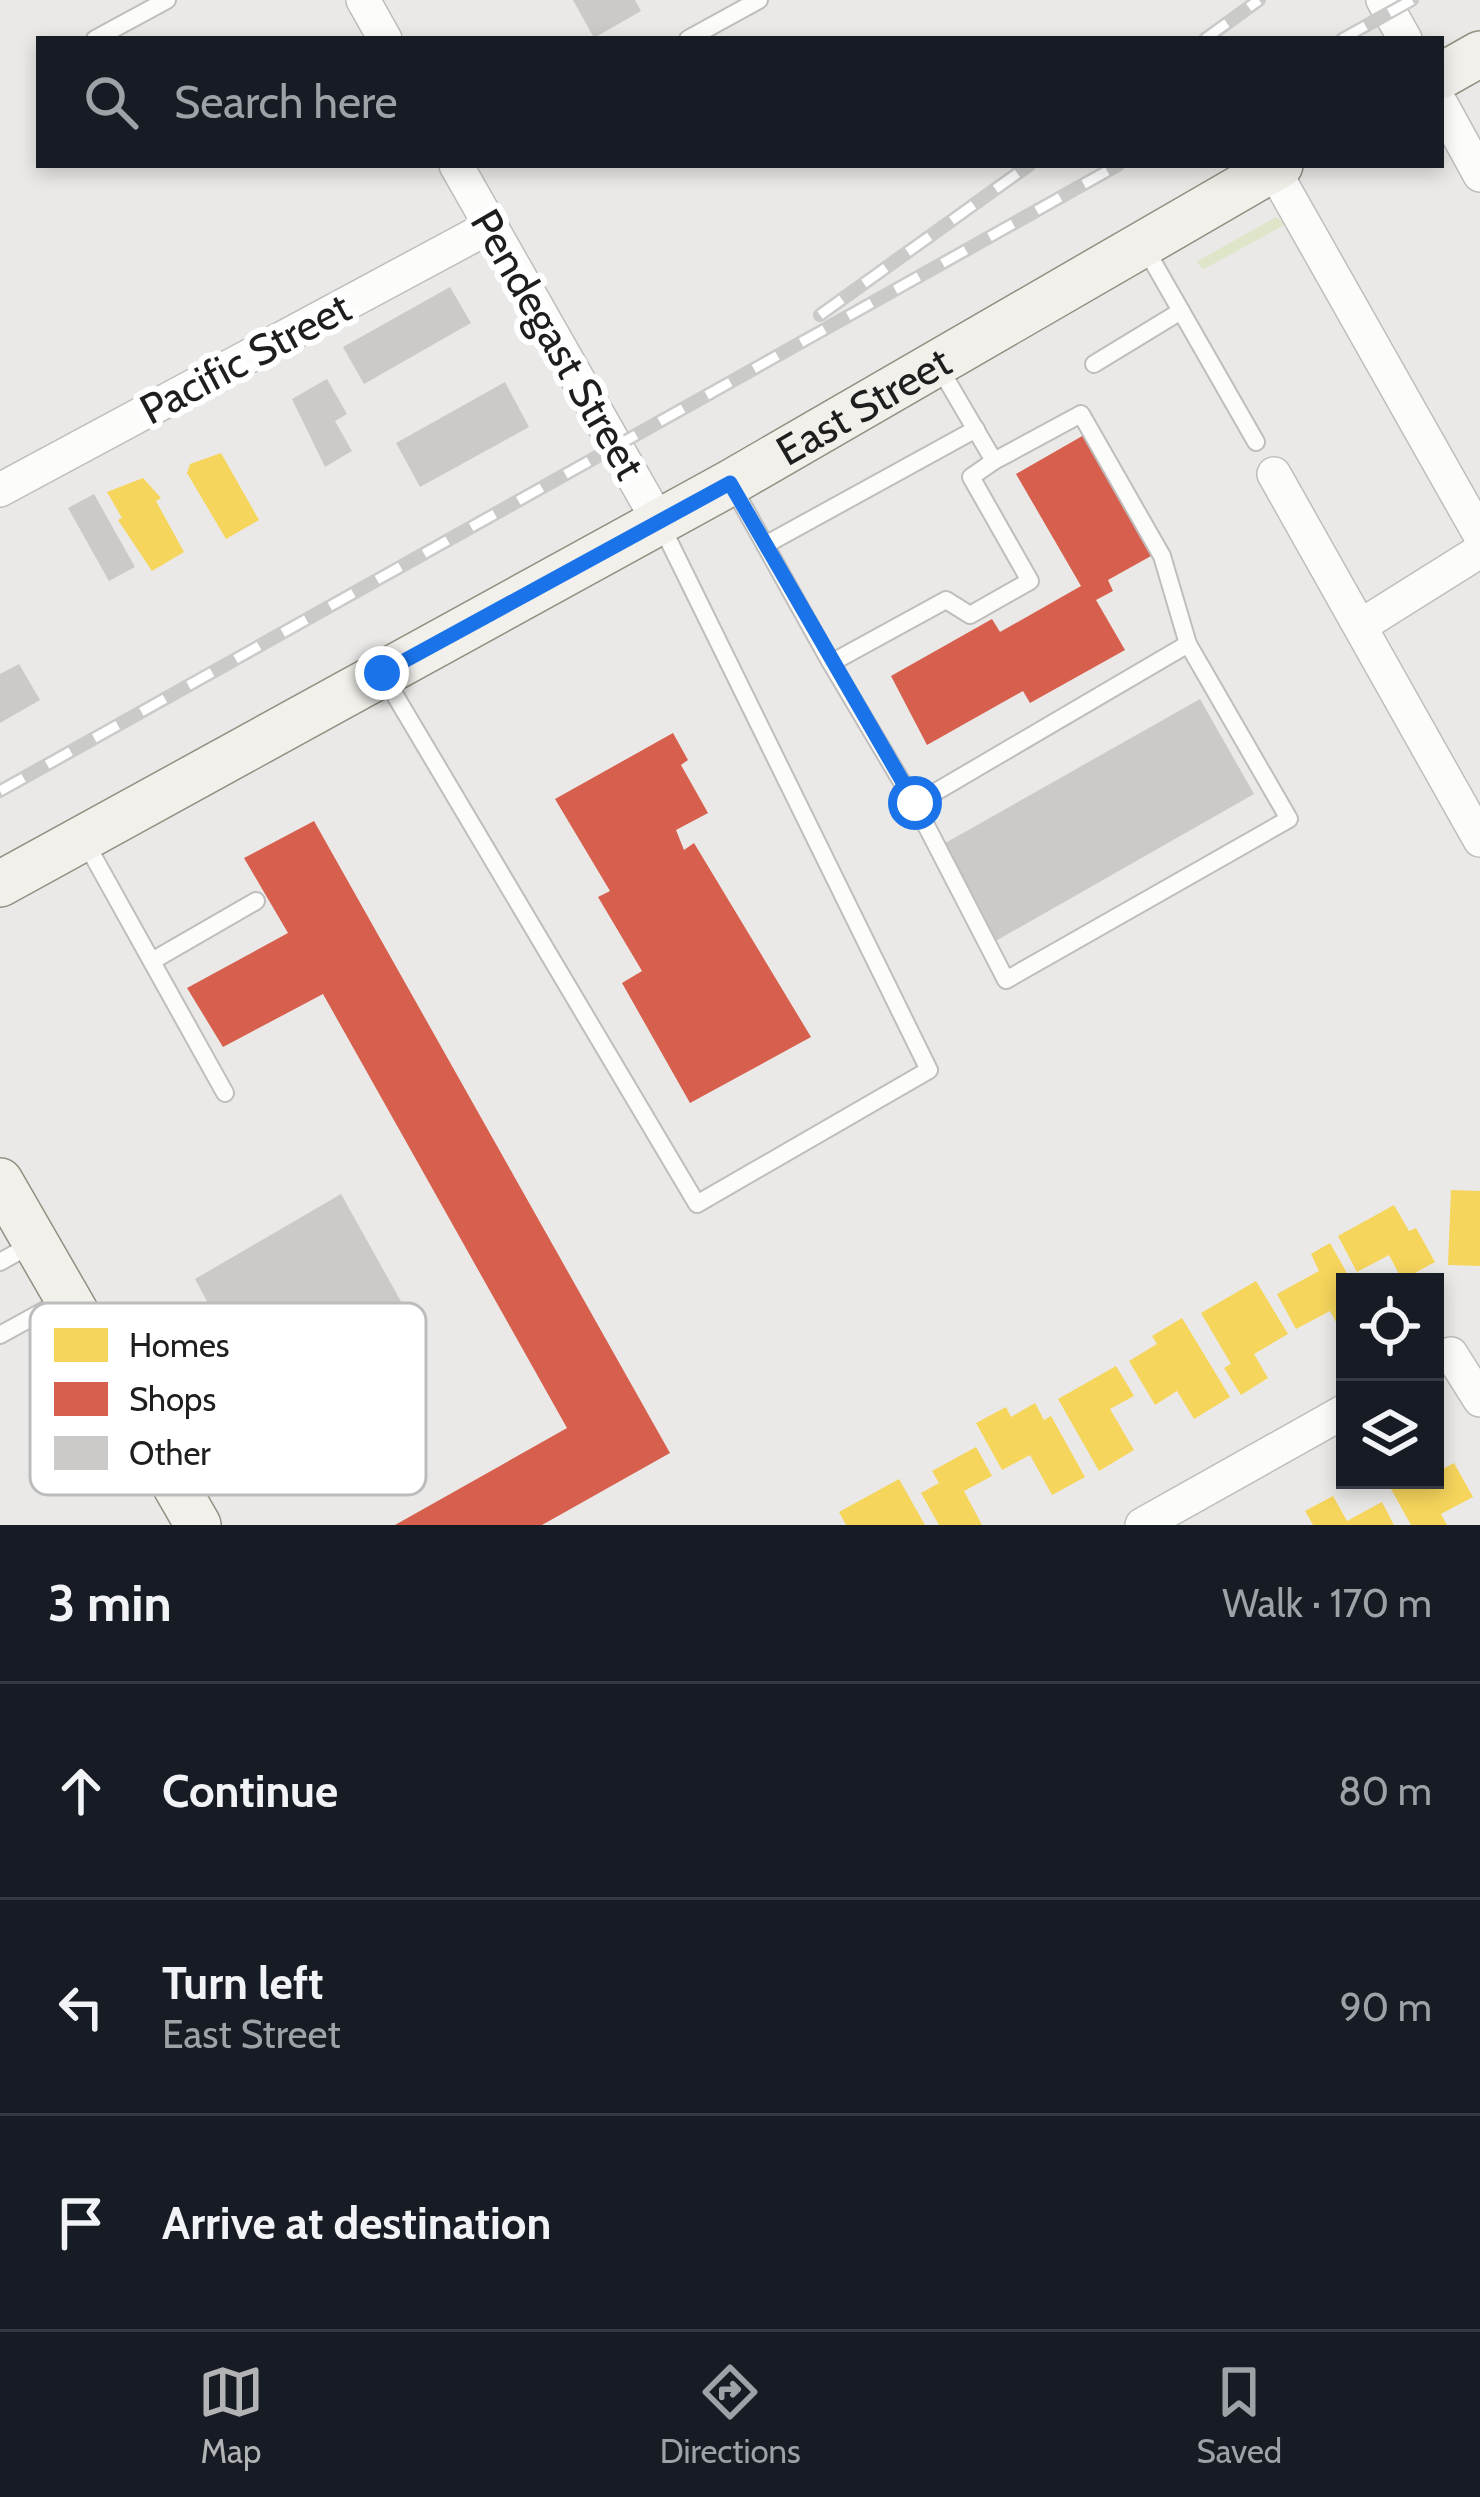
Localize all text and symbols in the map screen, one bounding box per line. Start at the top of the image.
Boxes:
search box [36,36,1444,168]
icon: search [78,69,144,135]
text: Search here [174,75,398,129]
street label: Pendegast Street [460,200,656,488]
street label: Pacific Street [131,281,359,435]
street label: East Street [767,335,960,477]
route end [355,646,409,700]
route start [888,776,942,830]
map controls [1336,1273,1444,1489]
button: locate [1336,1273,1444,1381]
legend [30,1303,426,1495]
text: Homes [129,1325,230,1365]
text: Shops [129,1379,216,1419]
button: layers [1336,1381,1444,1489]
text: Other [129,1433,211,1473]
text: 3 min [48,1572,172,1634]
text: Walk · 170 m [1222,1579,1432,1627]
icon: ahead [48,1758,114,1824]
text: Continue [162,1764,338,1818]
text: 80 m [1338,1767,1432,1815]
text: Turn left [162,1956,324,2010]
icon: left [48,1974,114,2040]
text: 90 m [1340,1983,1432,2031]
text: East Street [162,2010,341,2058]
icon: arrive [48,2190,114,2256]
text: Arrive at destination [162,2196,551,2250]
tab: Map [198,2359,264,2471]
tab: Directions [660,2359,801,2471]
tab: Saved [1196,2359,1282,2471]

